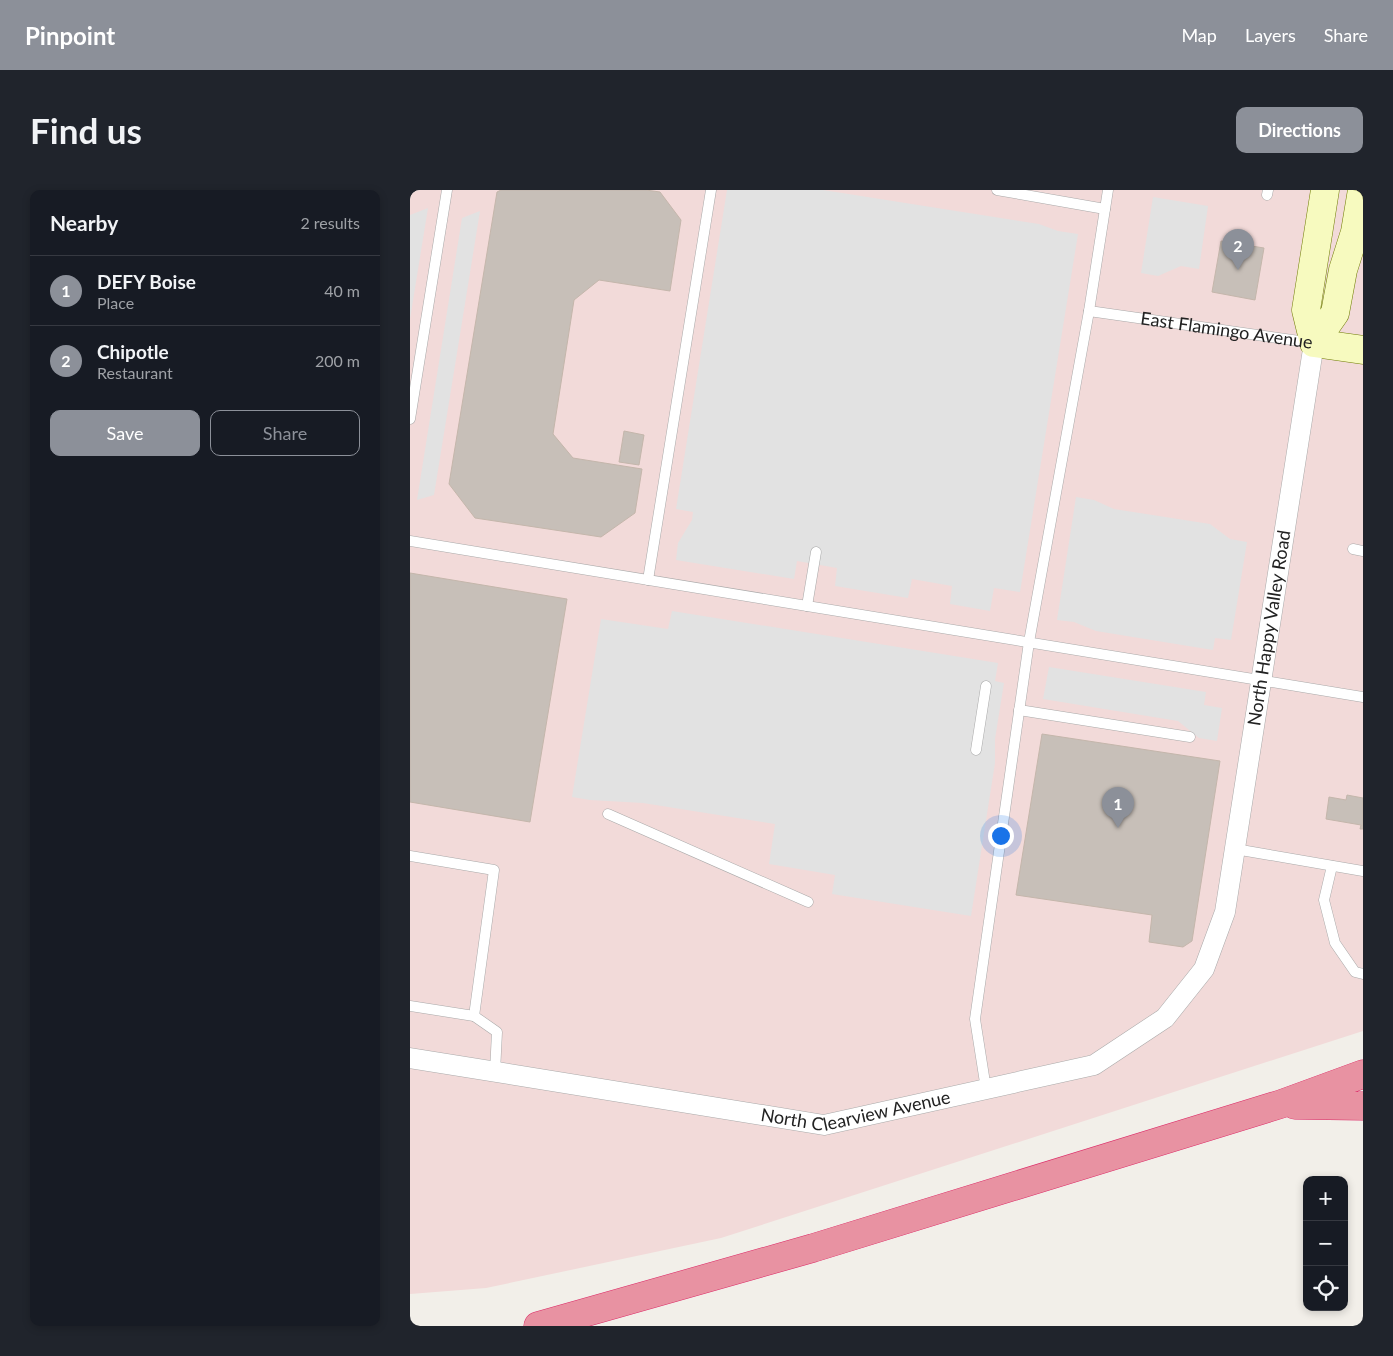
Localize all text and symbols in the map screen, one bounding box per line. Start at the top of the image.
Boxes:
text: Pinpoint [25,21,115,50]
text: Map [1181,24,1217,46]
text: Layers [1245,24,1296,46]
text: Share [1324,24,1368,46]
button: Directions [1236,107,1363,153]
text: Find us [30,109,142,151]
text: Nearby [50,210,118,235]
text: 2 results [300,213,360,232]
pin: 2 [1222,229,1254,270]
text: DEFY Boise [97,270,196,293]
text: 1 [61,281,71,300]
text: 40 m [324,281,360,300]
text: Place [97,293,134,312]
street label: East Flamingo Avenue [1139,307,1314,353]
text: Chipotle [97,340,169,363]
text: 2 [61,351,71,370]
text: 200 m [315,351,360,370]
text: Restaurant [97,363,173,382]
button: Save [50,410,200,456]
button: Share [210,410,360,456]
street label: North Happy Valley Road [1242,528,1295,727]
pin: 1 [1102,787,1134,828]
your location [988,823,1014,849]
street label: North Clearview Avenue [759,1085,952,1135]
map controls [1303,1176,1348,1311]
button: + [1303,1176,1348,1221]
button: − [1303,1221,1348,1266]
button: locate [1303,1266,1348,1311]

